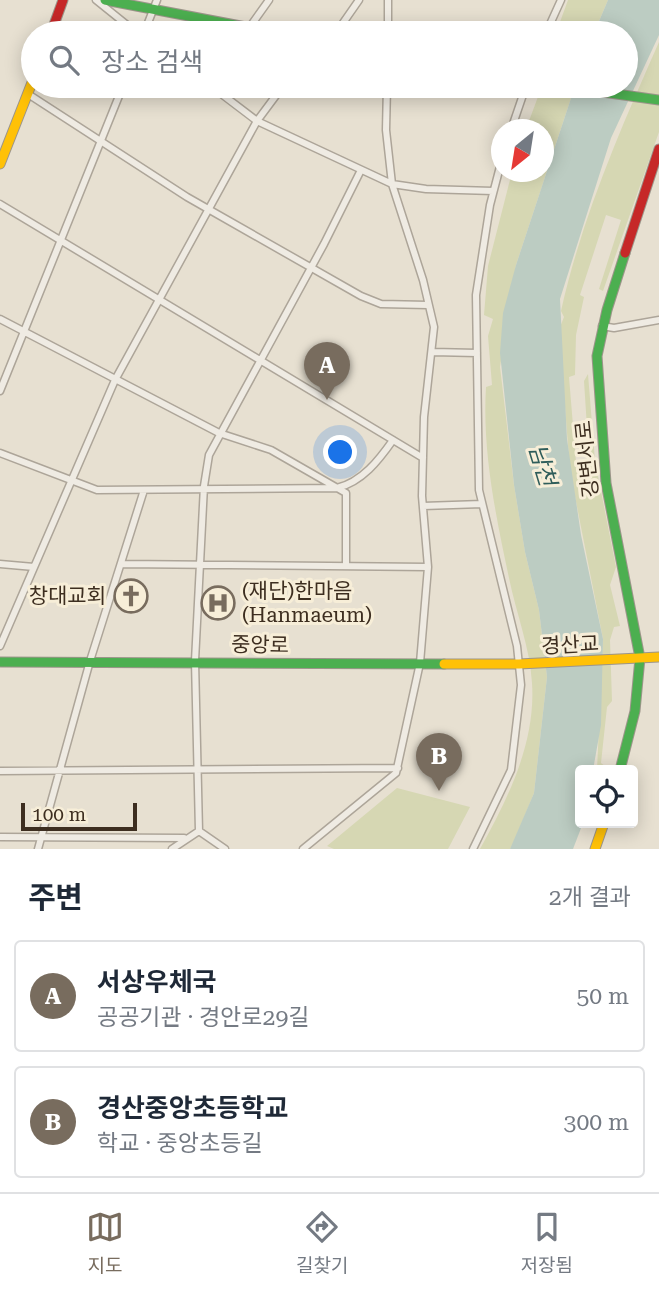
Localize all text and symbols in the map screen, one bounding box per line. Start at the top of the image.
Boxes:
search box [21,21,638,98]
icon: search [45,41,83,79]
text: 장소 검색 [101,47,203,77]
north arrow [491,119,554,182]
pin: A [304,342,350,400]
street label: 강변서로 [571,419,603,499]
your location [323,435,357,469]
water label: 남천 [523,441,562,492]
church icon: 창대교회 [112,577,150,615]
place label: (재단)한마음 (Hanmaeum) [242,579,372,627]
place label: 창대교회 [29,584,106,608]
hospital icon: (재단)한마음 (Hanmaeum) [199,584,237,622]
street label: 경산교 [540,631,600,659]
street label: 중앙로 [231,632,289,658]
pin: B [416,733,462,791]
map controls [575,765,638,828]
button: locate [575,765,638,828]
scale bar [21,800,136,832]
text: 100 m [32,803,86,826]
text: 주변 [28,880,83,915]
text: 2개 결과 [549,884,631,911]
text: 서상우체국 [97,967,217,997]
text: A [45,983,61,1010]
text: 50 m [576,983,629,1010]
text: 공공기관 · 경안로29길 [97,1004,310,1031]
text: 경산중앙초등학교 [97,1093,288,1123]
text: B [45,1109,61,1136]
text: 300 m [564,1109,629,1136]
text: 학교 · 중앙초등길 [97,1130,263,1157]
tab: 지도 [86,1208,124,1277]
tab: 길찾기 [296,1208,349,1277]
tab: 저장됨 [521,1208,573,1277]

